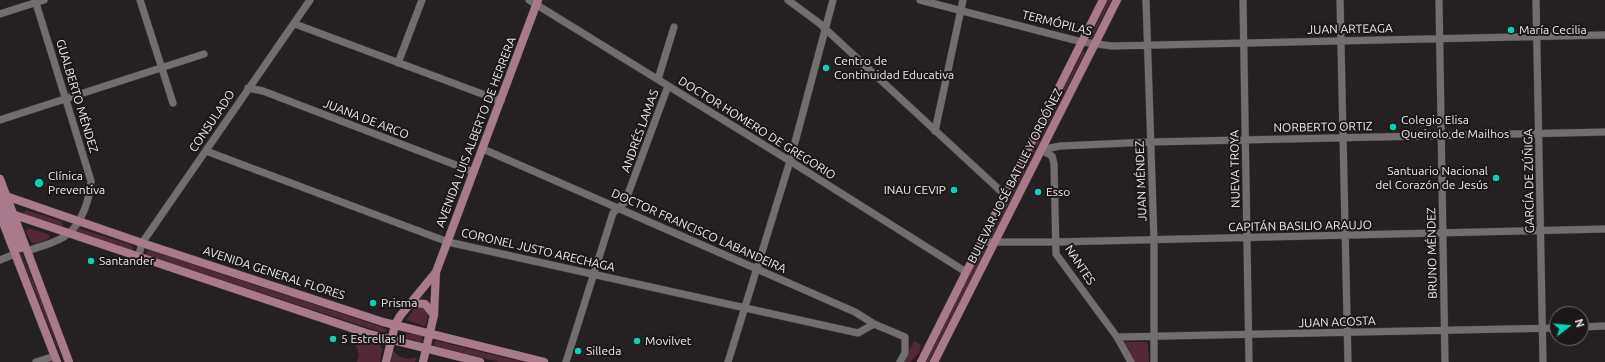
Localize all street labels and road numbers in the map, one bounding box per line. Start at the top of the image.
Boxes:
street label: TERMÓPILAS [1021,7,1093,39]
street label: JUAN ARTEAGA [1307,21,1393,37]
street label: AVENIDA LUIS ALBERTO DE HERRERA [433,35,519,229]
street label: GUALBERTO MÉNDEZ [53,37,101,155]
street label: DOCTOR HOMERO DE GREGORIO [676,73,838,183]
street label: BULEVAR JOSÉ BATLLE Y ORDÓÑEZ [965,86,1065,266]
street label: CONSULADO [186,87,238,155]
street label: ANDRÉS LAMAS [618,88,662,174]
street label: JUANA DE ARCO [321,96,411,142]
street label: NORBERTO ORTIZ [1273,119,1373,135]
street label: GARCÍA DE ZÚÑIGA [1521,129,1537,233]
street label: NUEVA TROYA [1227,130,1243,208]
street label: JUAN MÉNDEZ [1132,140,1150,222]
street label: DOCTOR FRANCISCO LABANDEIRA [609,186,789,276]
street label: BRUNO MÉNDEZ [1424,207,1440,299]
street label: CAPITÁN BASILIO ARAUJO [1228,218,1372,234]
street label: CORONEL JUSTO ARECHAGA [460,225,616,275]
street label: NANTES [1062,242,1098,288]
street label: AVENIDA GENERAL FLORES [201,243,347,303]
street label: JUAN ACOSTA [1298,313,1376,331]

